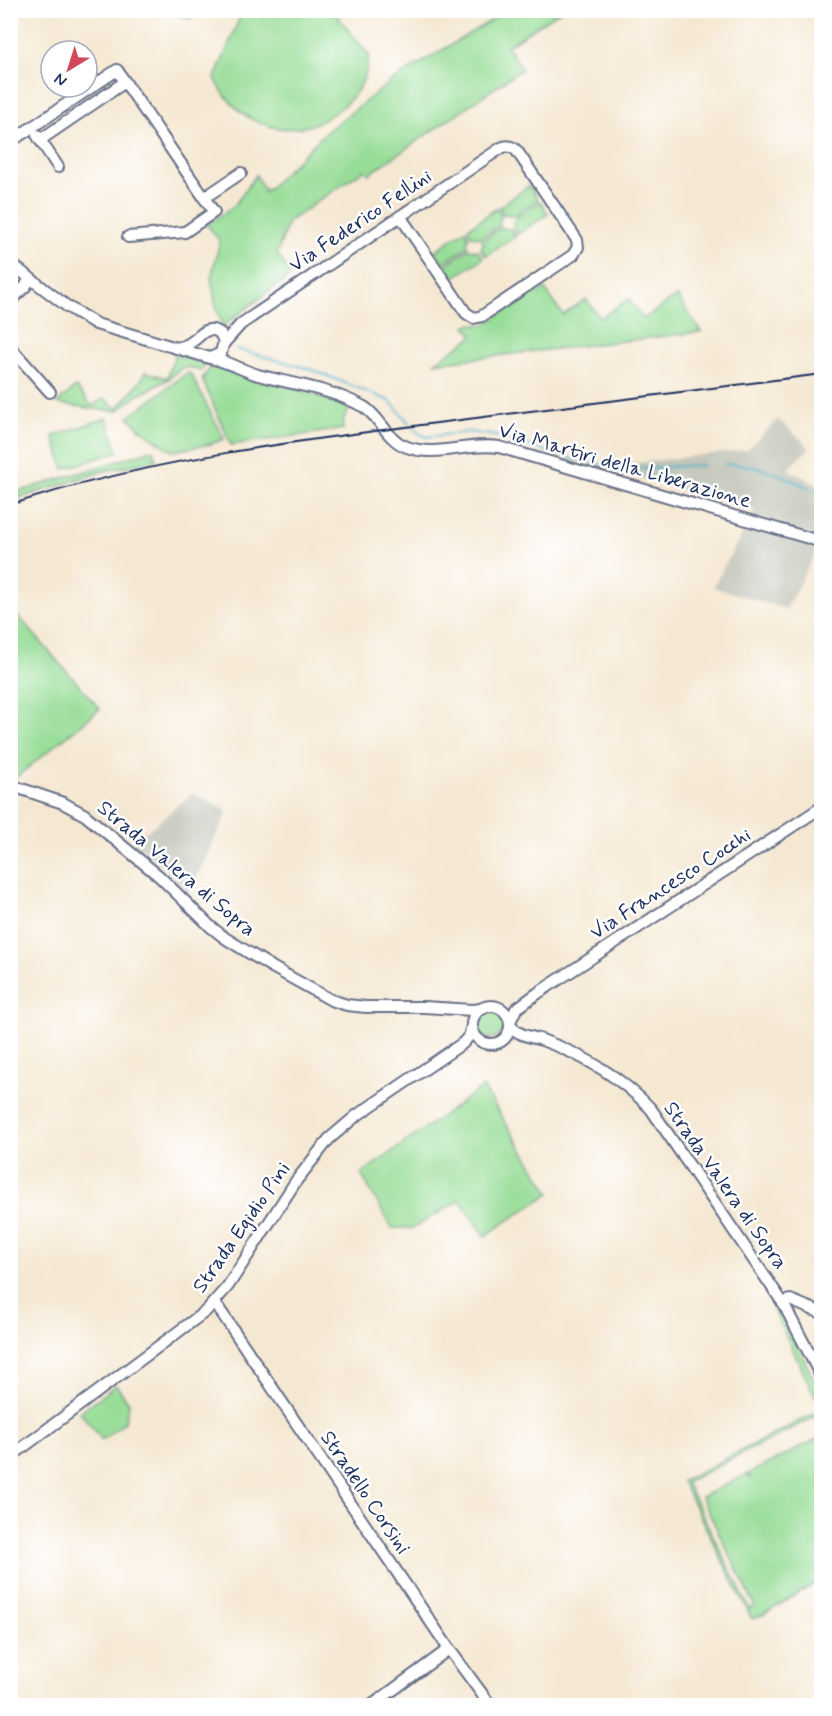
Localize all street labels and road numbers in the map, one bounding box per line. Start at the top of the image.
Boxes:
street label: Via Federico Fellini [284,162,438,279]
street label: Via Martiri della Liberazione [495,417,754,515]
street label: Strada Valera di Sopra [91,794,262,943]
street label: Via Francesco Cocchi [585,821,757,946]
street label: Strada Valera di Sopra [657,1096,794,1275]
street label: Strada Egidio Pini [186,1156,297,1299]
street label: Stradello Corsini [313,1425,417,1560]

